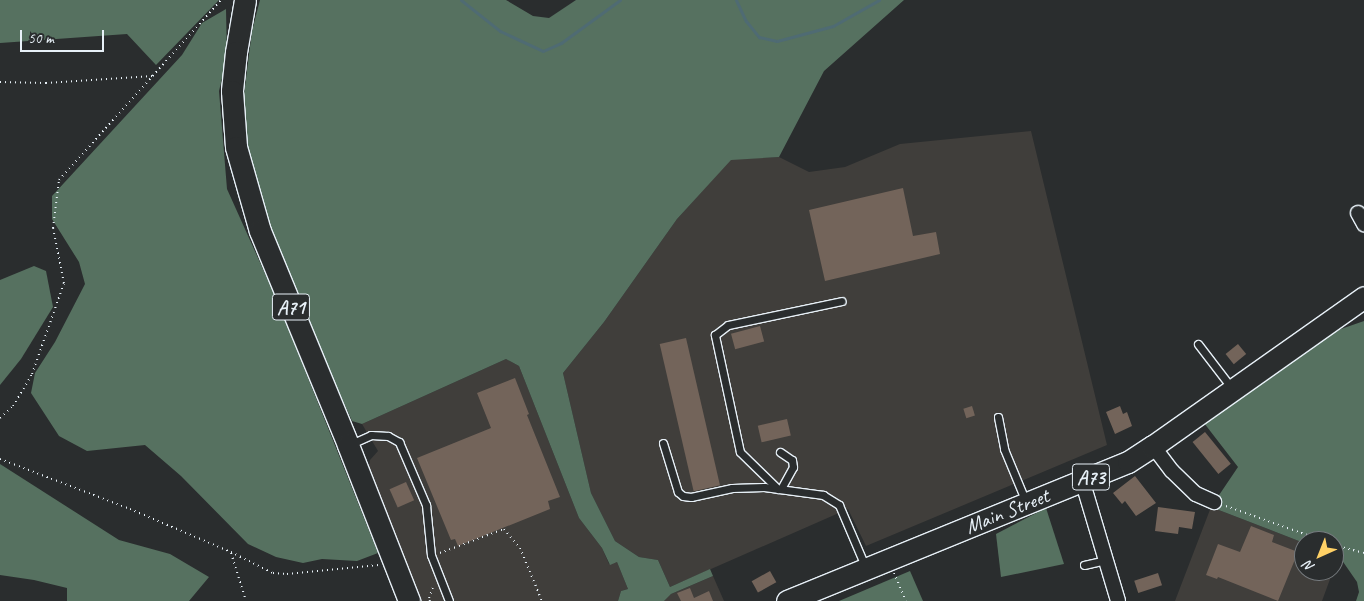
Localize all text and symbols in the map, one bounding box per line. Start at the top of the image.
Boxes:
scale bar [22,20,106,52]
text: 50 m [28,29,54,48]
road number: A71 [271,290,311,324]
road number: A73 [1071,460,1111,494]
street label: Main Street [961,483,1053,539]
north arrow [1294,531,1344,581]
text: N [1300,557,1318,576]

